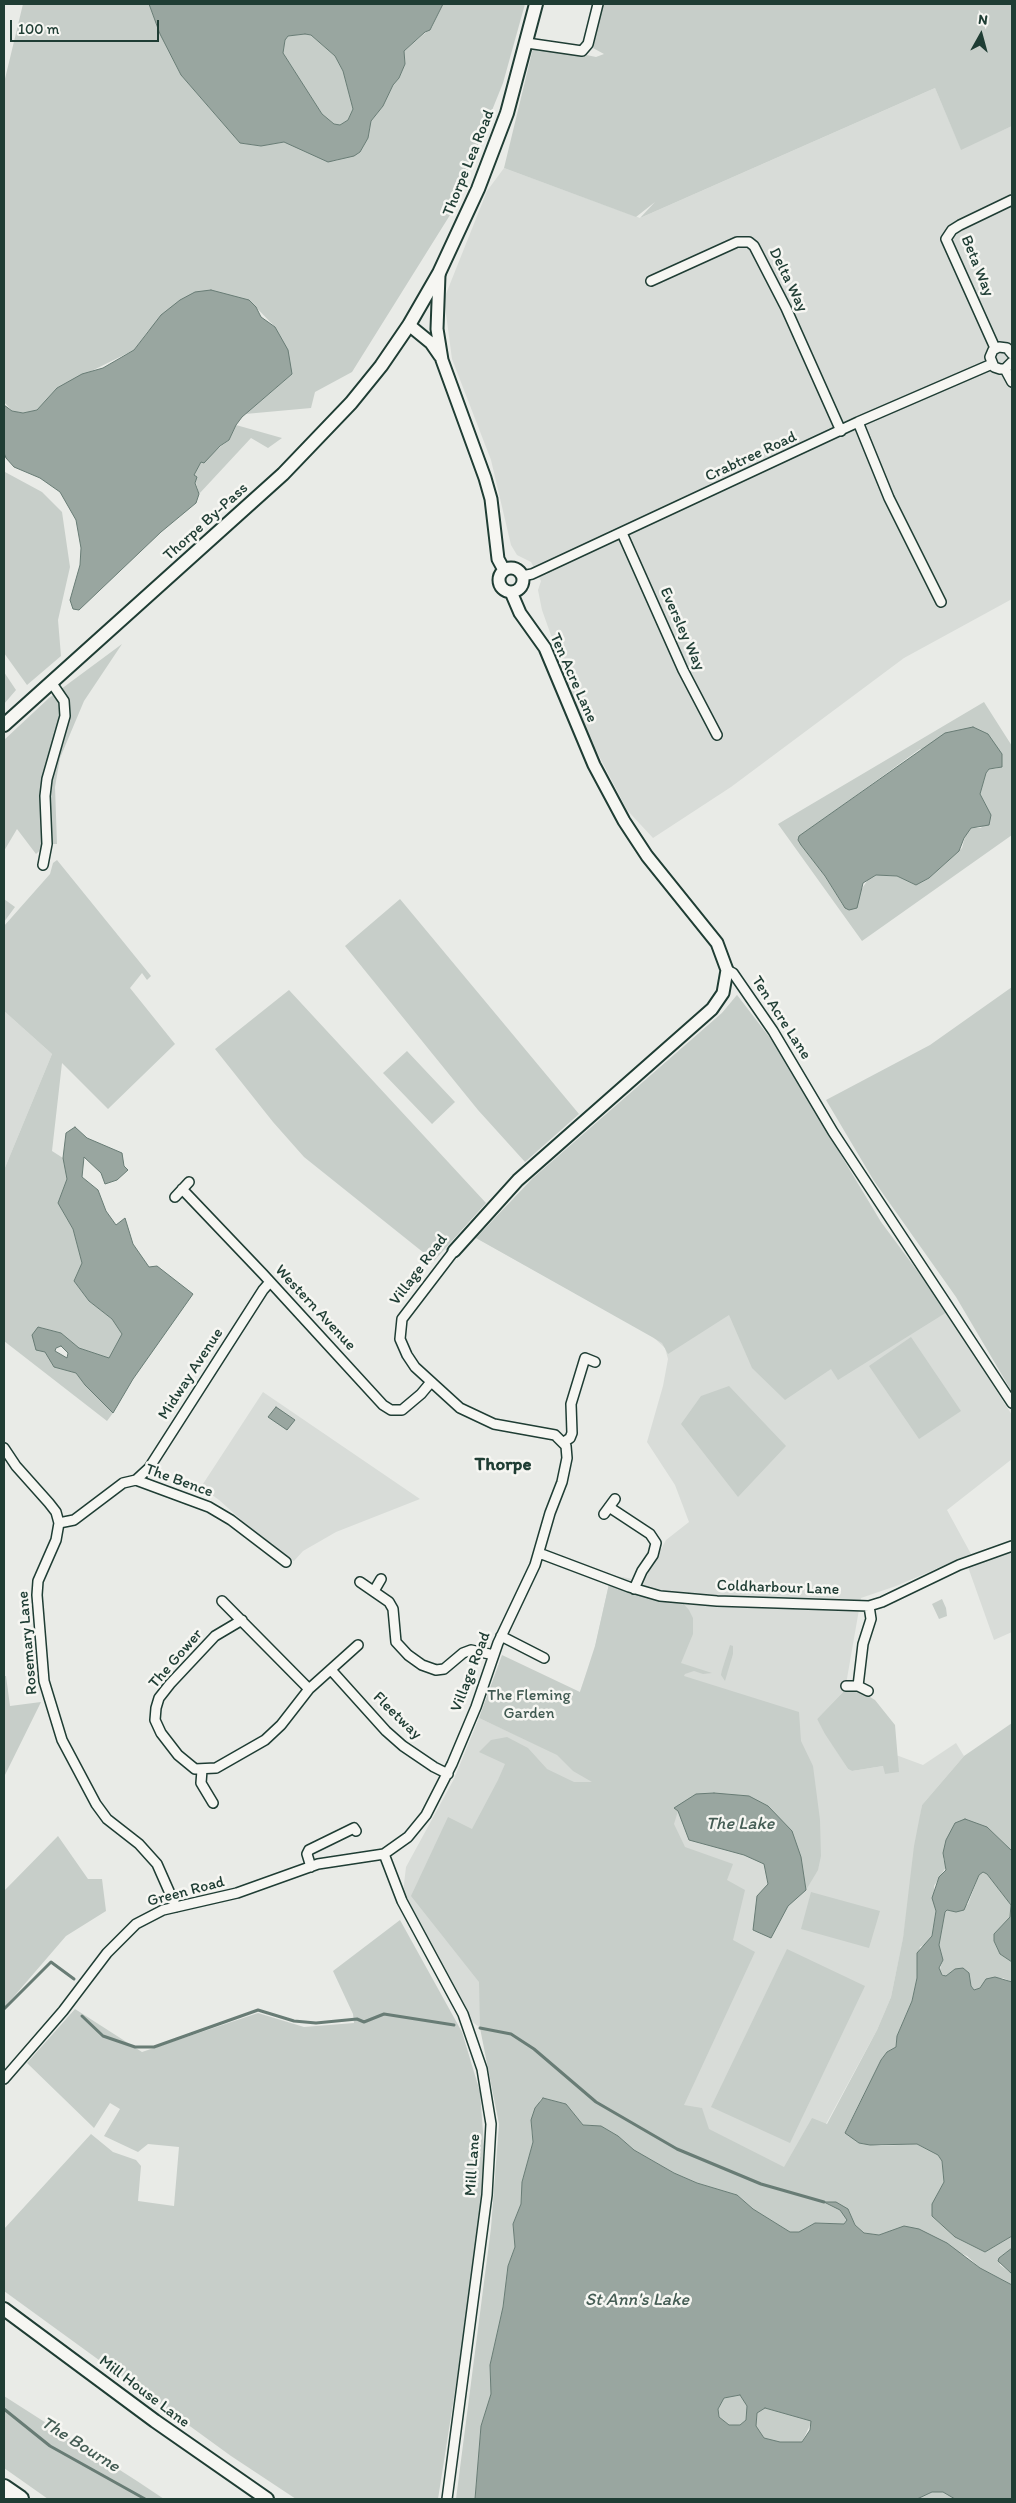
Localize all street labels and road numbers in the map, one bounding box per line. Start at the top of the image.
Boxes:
street label: Thorpe Lea Road [439,107,499,219]
street label: Beta Way [956,233,998,299]
street label: Delta Way [764,245,812,315]
street label: Crabtree Road [702,427,800,487]
street label: Thorpe By-Pass [160,479,252,565]
street label: Eversley Way [655,584,709,674]
street label: Ten Acre Lane [545,630,601,726]
street label: Ten Acre Lane [747,973,815,1063]
street label: Village Road [386,1231,452,1309]
street label: Western Avenue [270,1261,360,1355]
street label: Midway Avenue [154,1325,228,1423]
street label: The Bence [142,1460,216,1502]
street label: Coldharbour Lane [716,1576,840,1600]
street label: Rosemary Lane [14,1590,42,1696]
street label: The Gower [145,1625,207,1693]
street label: Village Road [447,1629,495,1715]
street label: Fleetway [369,1688,425,1744]
street label: Green Road [145,1872,227,1912]
street label: Mill Lane [461,2133,485,2197]
street label: Mill House Lane [95,2352,193,2432]

